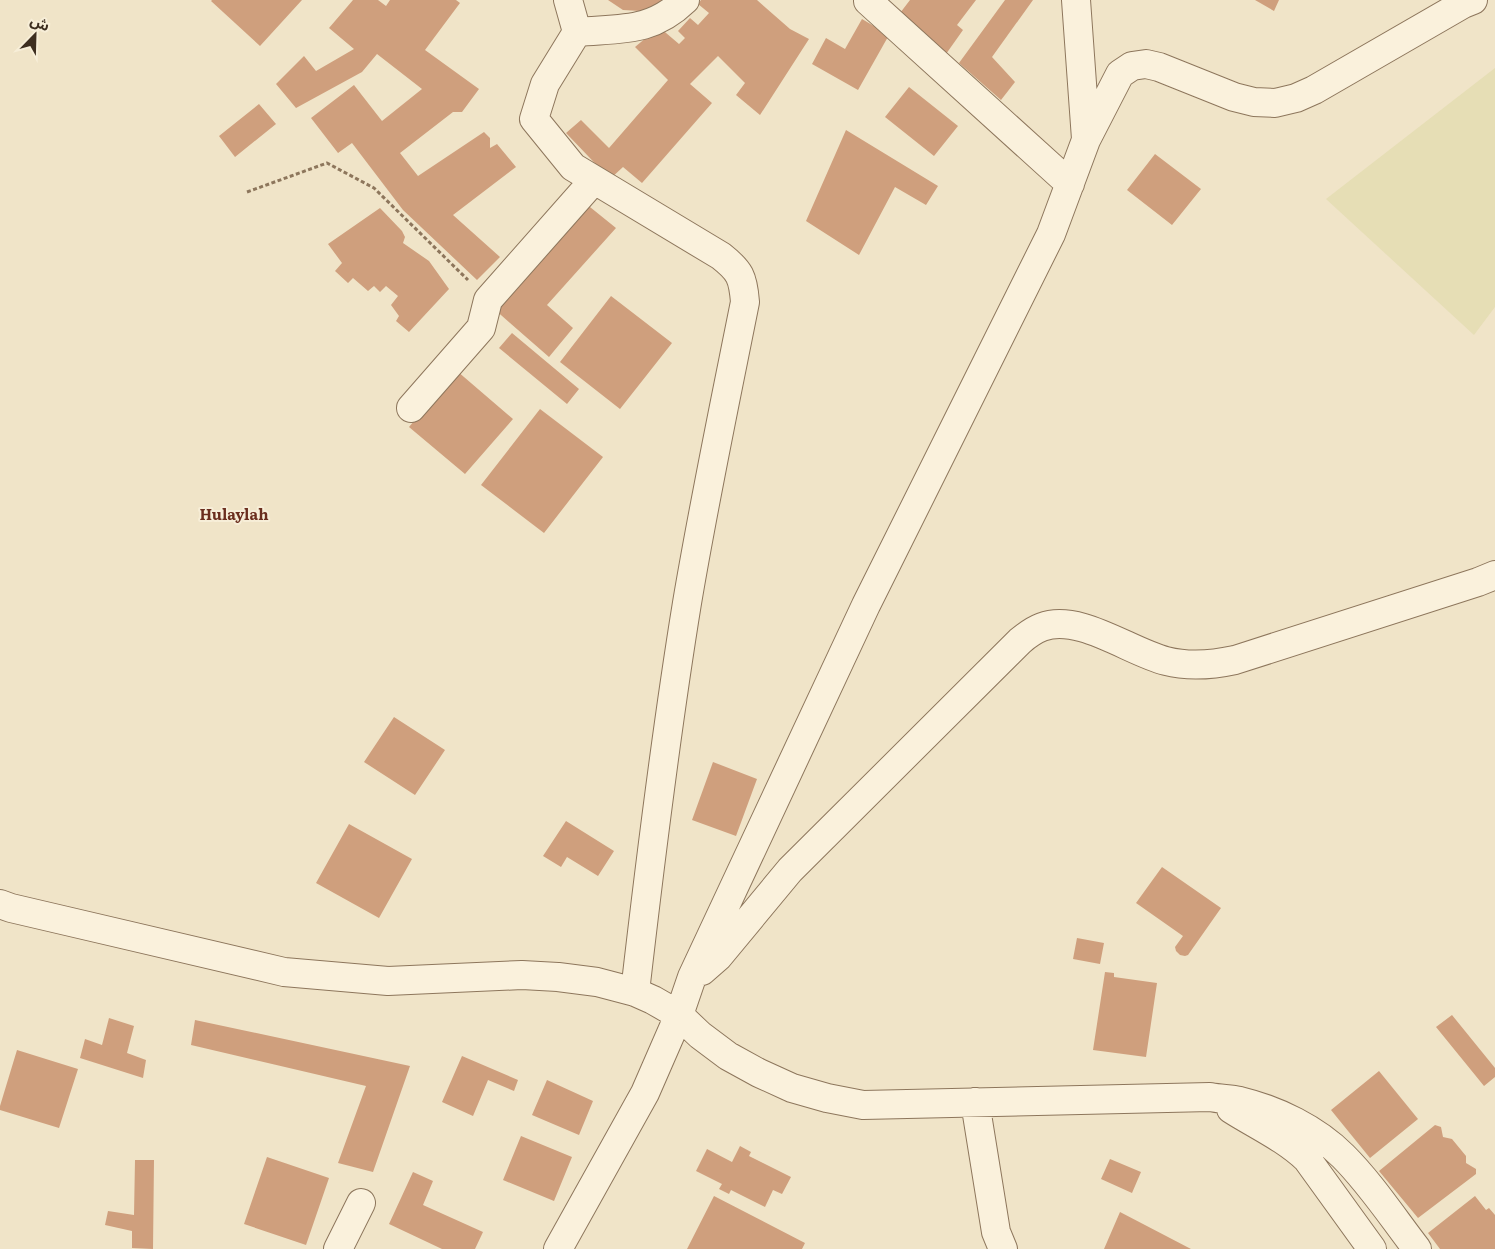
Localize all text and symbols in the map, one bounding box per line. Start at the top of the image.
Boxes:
text: ش [28,9,53,35]
north arrow [10,10,60,60]
district label: Hulaylah [199,502,269,525]

